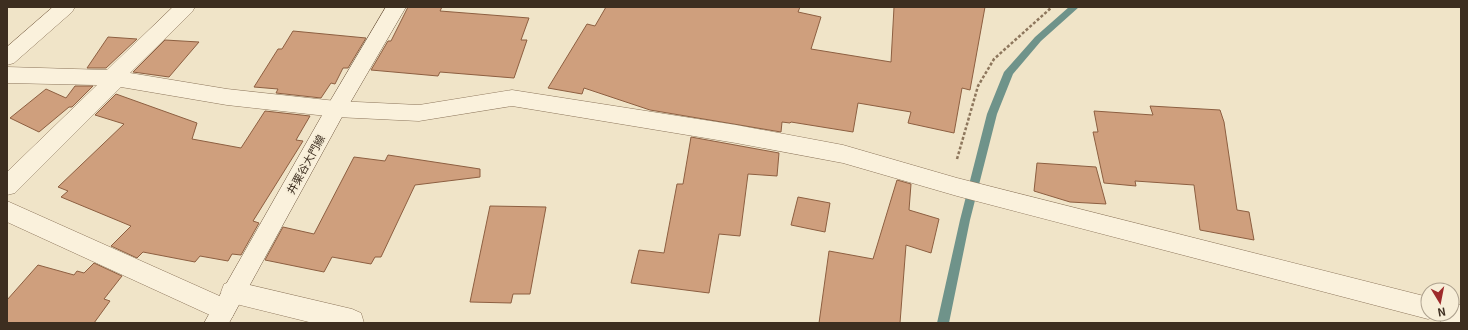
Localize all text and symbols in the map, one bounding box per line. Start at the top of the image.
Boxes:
street label: 井栗谷大門線 [282,131,328,197]
north arrow [1420,282,1460,322]
text: N [1436,304,1447,321]

